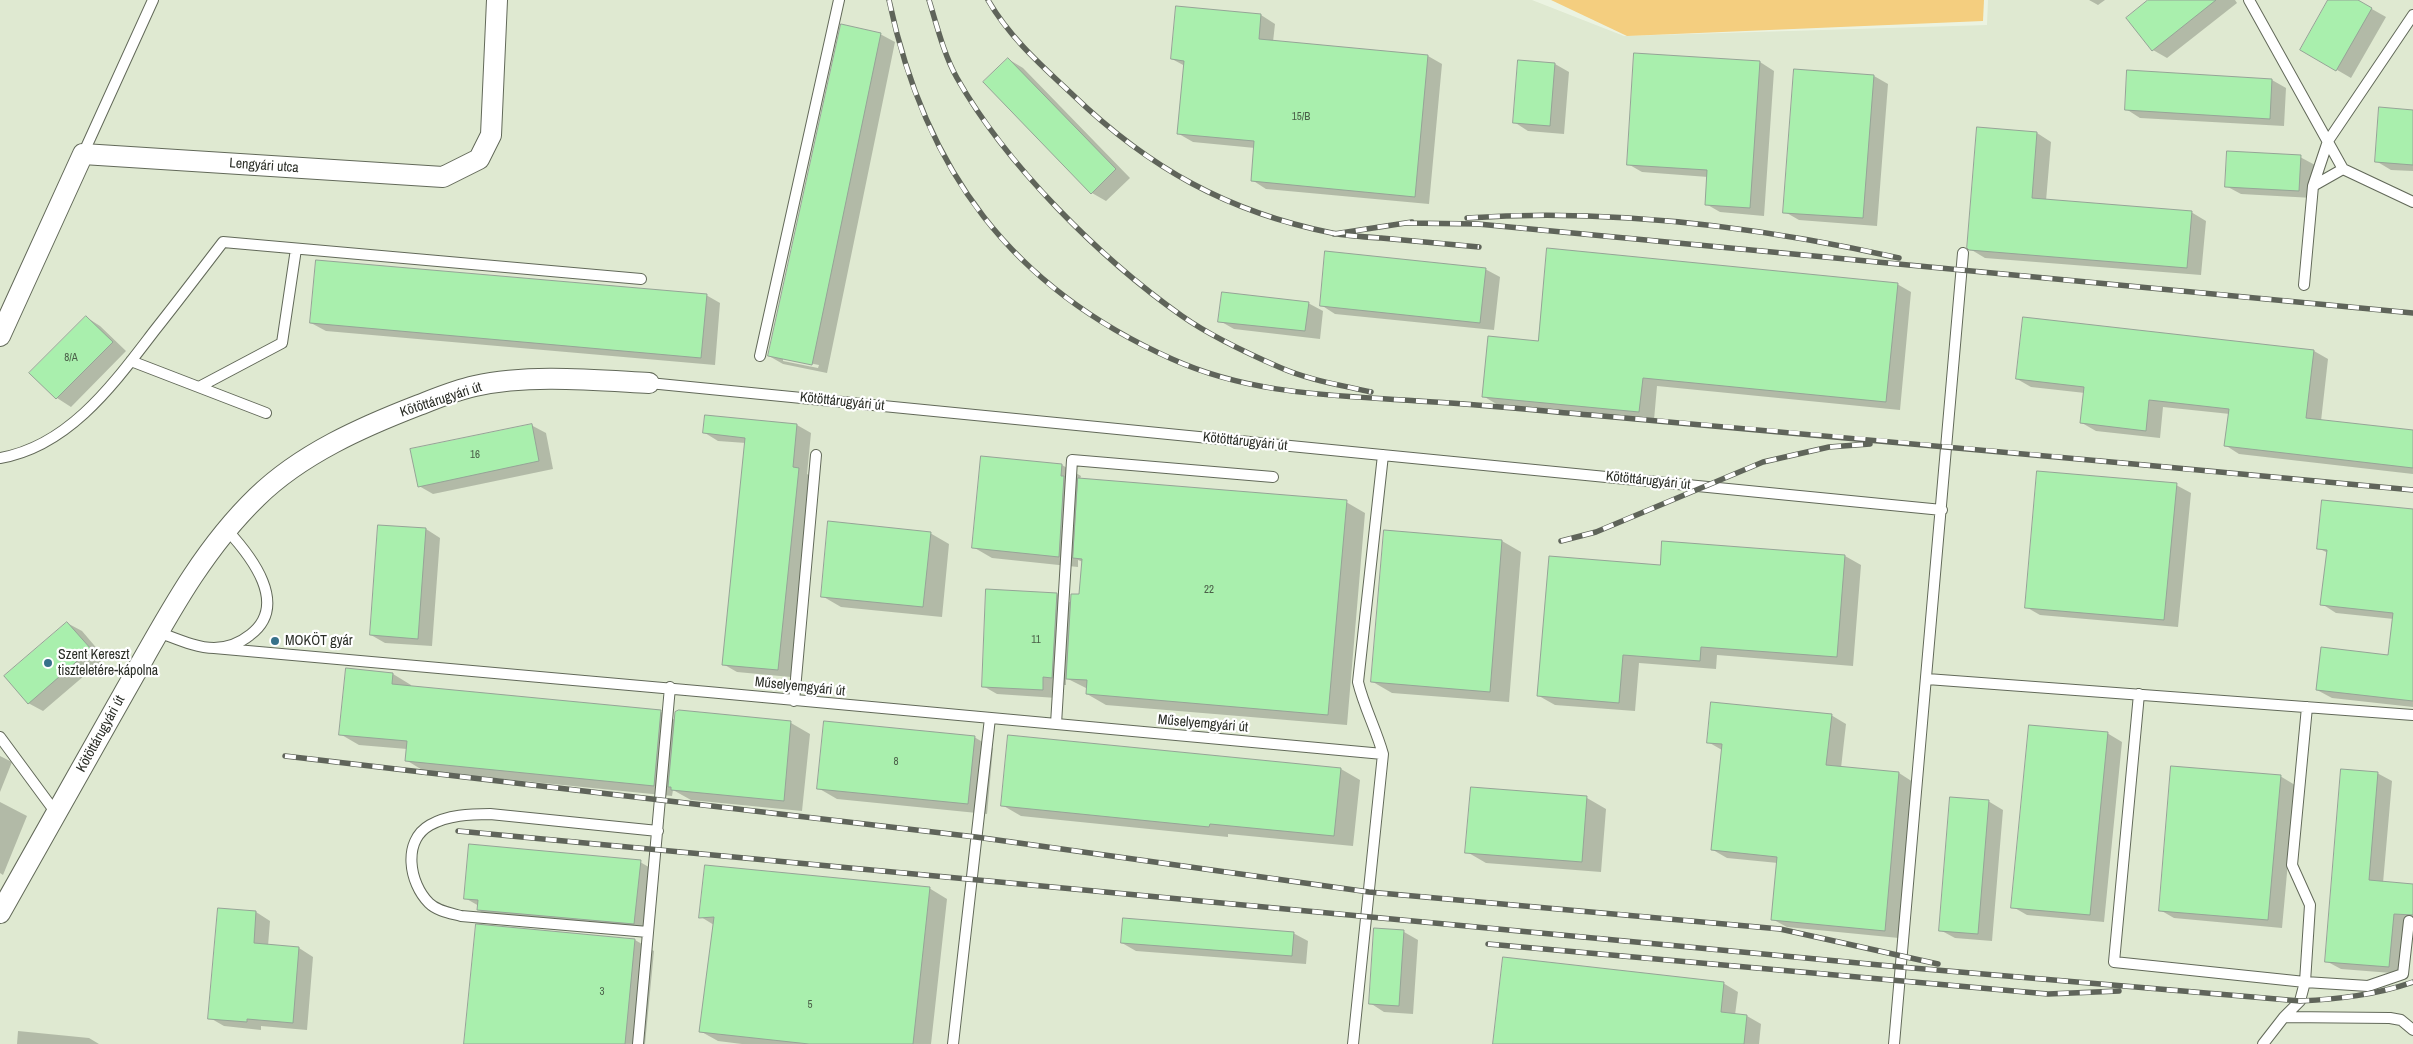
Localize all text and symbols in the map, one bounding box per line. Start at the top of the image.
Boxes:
house number: 15/B [1292,110,1310,124]
street label: Lengyári utca [229,155,299,177]
house number: 8/A [64,351,78,365]
street label: Kötöttárugyári út [398,379,484,421]
street label: Kötöttárugyári út [799,389,885,415]
street label: Kötöttárugyári út [1202,429,1288,455]
house number: 16 [470,448,480,462]
street label: Kötöttárugyári út [1605,468,1691,494]
house number: 22 [1204,583,1214,597]
place label: MOKÖT gyár [285,633,353,649]
house number: 11 [1031,633,1041,647]
marker: MOKÖT gyár [269,635,281,647]
place label: Szent Kereszt tiszteletére-kápolna [58,647,158,680]
marker: Szent Kereszt tiszteletére-kápolna [42,657,54,669]
street label: Műselyemgyári út [754,674,846,700]
street label: Kötöttárugyári út [73,693,129,775]
street label: Műselyemgyári út [1157,712,1249,736]
house number: 8 [893,755,899,769]
house number: 3 [599,985,605,999]
house number: 5 [807,998,813,1012]

